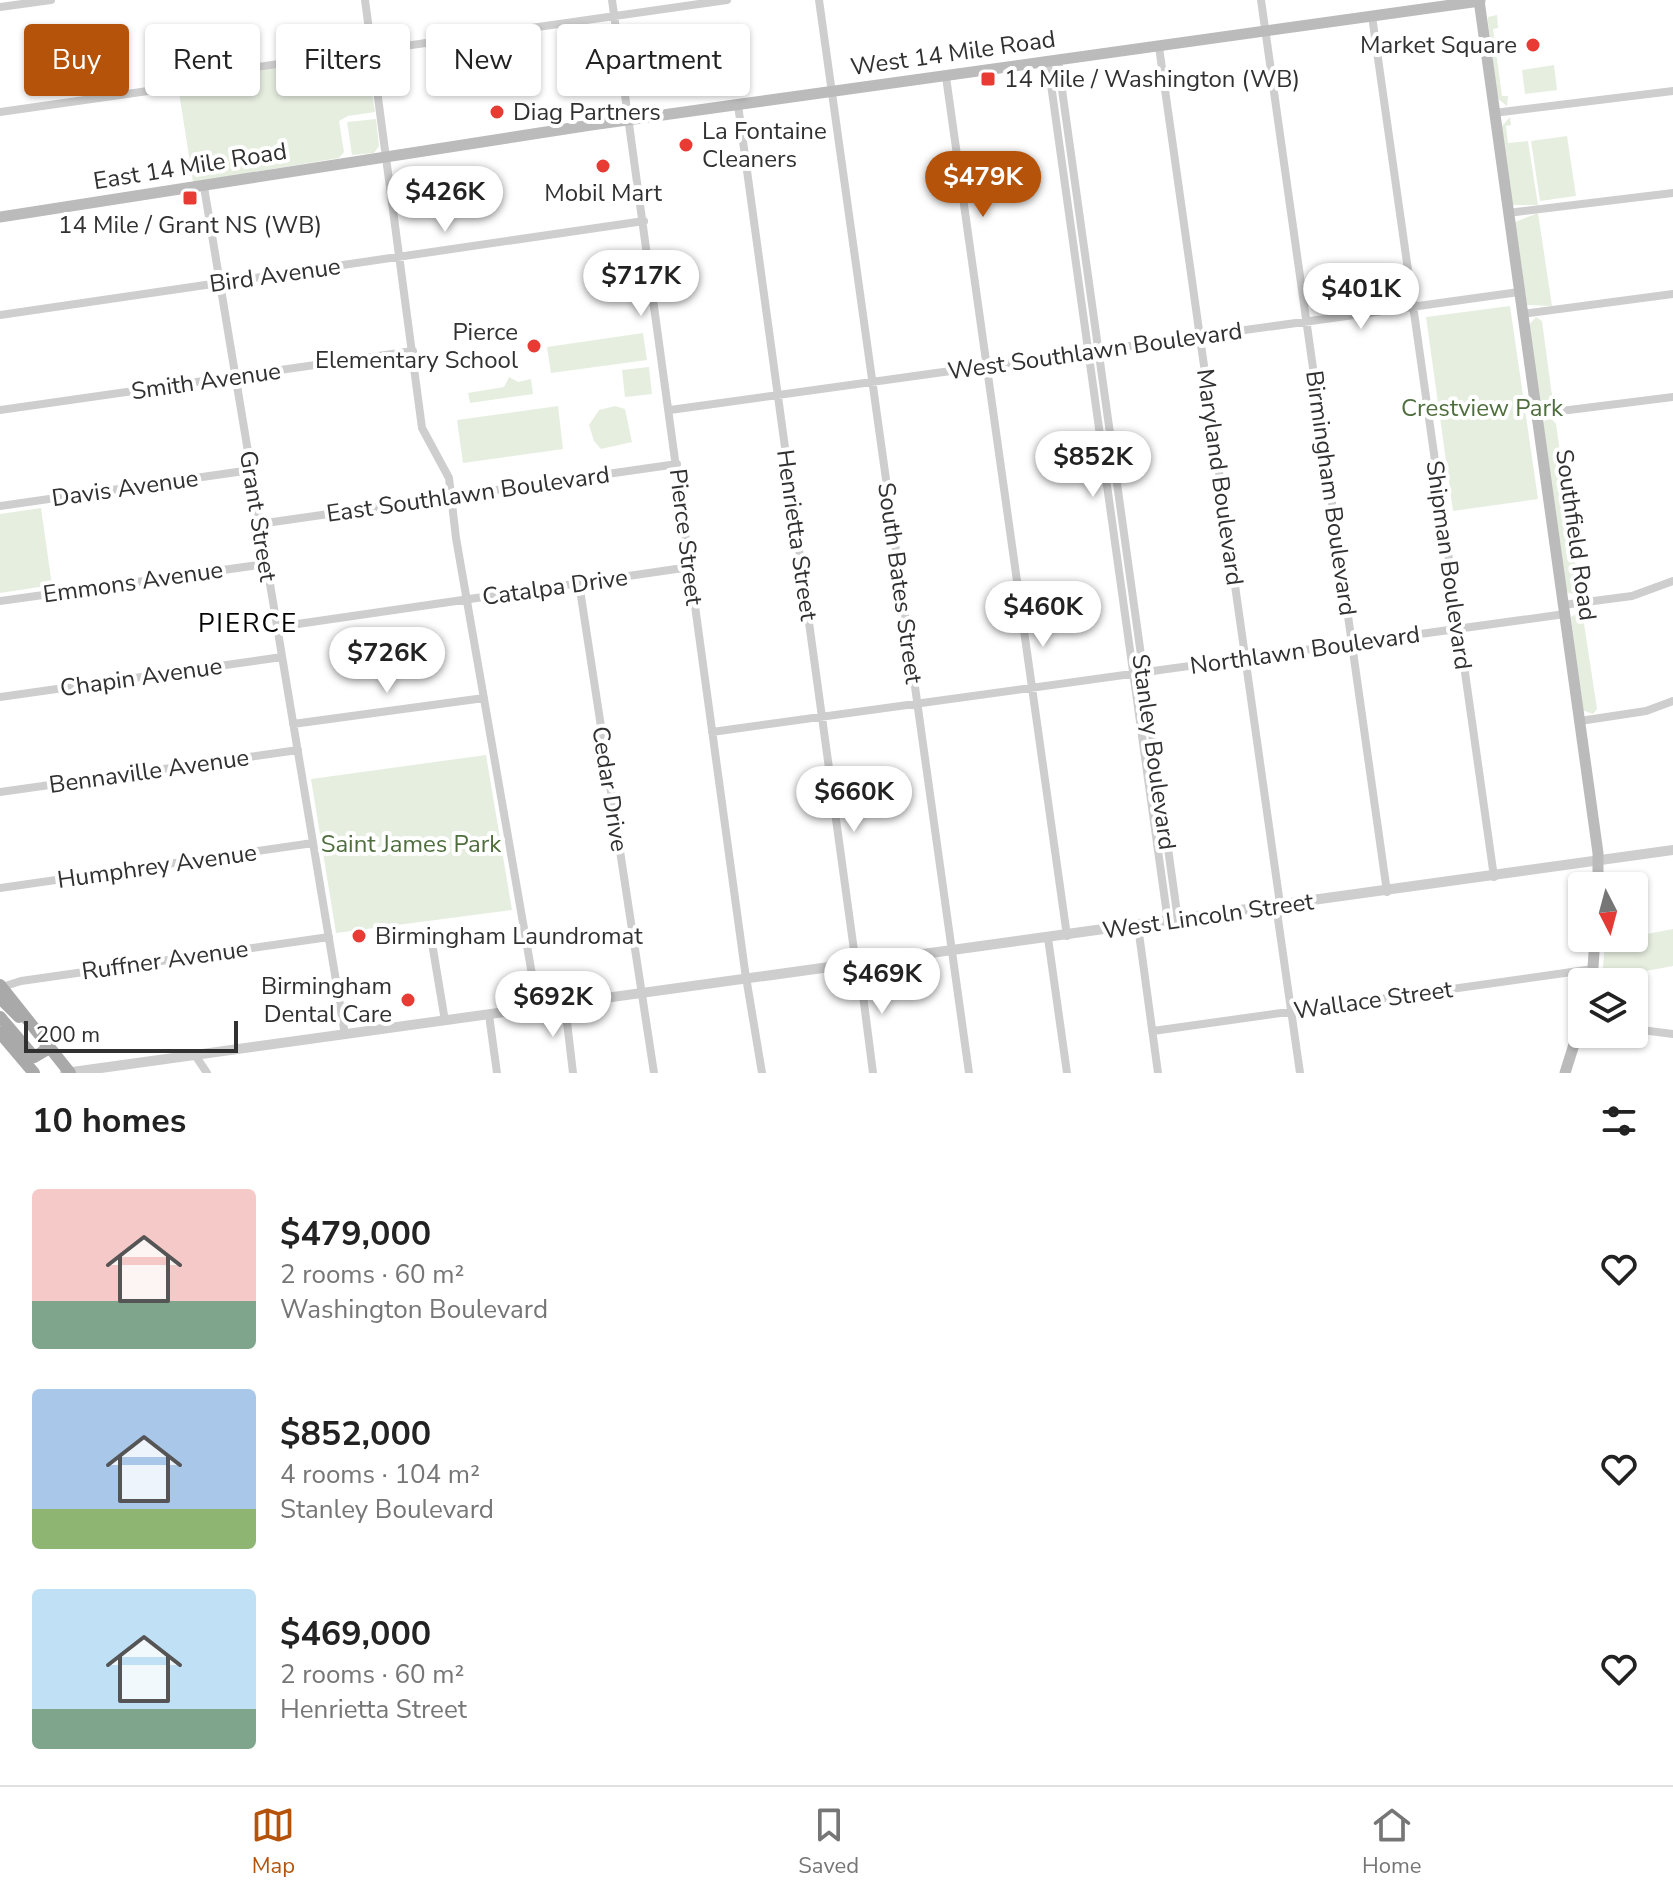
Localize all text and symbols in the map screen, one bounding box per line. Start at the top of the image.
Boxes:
street label: West 14 Mile Road [848,23,1058,83]
chip: Buy [24,24,129,96]
chip: Rent [145,24,260,96]
chip: Filters [276,24,410,96]
chip: New [426,24,541,96]
chip: Apartment [557,24,750,96]
place label: Market Square [1360,29,1517,61]
marker: Market Square [1524,36,1542,54]
place label: 14 Mile / Washington (WB) [1004,63,1300,95]
marker: 14 Mile / Washington (WB) [979,70,997,88]
place label: Diag Partners [513,96,661,128]
marker: Diag Partners [488,103,506,121]
place label: La Fontaine Cleaners [702,115,827,175]
street label: East 14 Mile Road [91,135,289,197]
marker: La Fontaine Cleaners [677,136,695,154]
pin: $479K [927,151,1039,219]
marker: Mobil Mart [594,157,612,175]
text: $479K [943,159,1023,194]
pin: $426K [389,166,501,234]
text: $426K [405,174,485,209]
place label: Mobil Mart [544,177,662,209]
marker: 14 Mile / Grant NS (WB) [181,189,199,207]
place label: 14 Mile / Grant NS (WB) [58,209,322,241]
street label: Bird Avenue [207,250,343,300]
pin: $717K [585,250,697,318]
text: $717K [601,258,681,293]
pin: $401K [1305,263,1417,331]
text: $401K [1321,271,1401,306]
street label: West Southlawn Boulevard [946,314,1244,388]
place label: Pierce Elementary School [315,316,518,376]
marker: Pierce Elementary School [525,337,543,355]
street label: Smith Avenue [129,355,283,407]
street label: Maryland Boulevard [1189,367,1251,587]
street label: Birmingham Boulevard [1298,368,1364,618]
park label: Crestview Park [1401,392,1564,424]
pin: $852K [1037,431,1149,499]
text: $852K [1053,439,1133,474]
street label: Henrietta Street [769,447,825,623]
street label: Southfield Road [1548,447,1604,623]
street label: Grant Street [232,448,284,584]
street label: East Southlawn Boulevard [324,458,612,530]
street label: Shipman Boulevard [1418,458,1480,672]
street label: Davis Avenue [50,462,200,514]
street label: Pierce Street [662,467,710,608]
street label: South Bates Street [870,480,930,686]
street label: Emmons Avenue [41,554,225,610]
street label: Catalpa Drive [480,561,630,613]
pin: $460K [987,581,1099,649]
text: $460K [1003,589,1083,624]
district label: PIERCE [198,606,298,641]
street label: Northlawn Boulevard [1188,618,1422,682]
pin: $726K [331,627,443,695]
text: $726K [347,635,427,670]
street label: Chapin Avenue [58,650,224,704]
street label: Stanley Boulevard [1124,652,1184,852]
street label: Cedar Drive [584,724,636,854]
street label: Bennaville Avenue [47,741,251,801]
pin: $660K [798,766,910,834]
text: $660K [814,774,894,809]
park label: Saint James Park [321,828,502,860]
street label: Humphrey Avenue [55,836,259,896]
north arrow [1568,872,1648,952]
map controls [1568,872,1648,1048]
street label: West Lincoln Street [1101,885,1316,947]
place label: Birmingham Laundromat [375,920,643,952]
marker: Birmingham Laundromat [350,927,368,945]
street label: Ruffner Avenue [80,932,250,988]
pin: $469K [826,948,938,1016]
text: $469K [842,956,922,991]
button: layers [1568,968,1648,1048]
place label: Birmingham Dental Care [261,970,392,1030]
pin: $692K [497,971,609,1039]
street label: Wallace Street [1292,973,1455,1027]
text: $692K [513,979,593,1014]
marker: Birmingham Dental Care [399,991,417,1009]
scale bar [24,1017,238,1053]
text: 200 m [36,1020,100,1050]
text: 10 homes [32,1098,186,1144]
icon: filters [1597,1099,1641,1143]
text: $479,000 [280,1211,431,1257]
icon: home [96,1221,192,1317]
icon: heart [1597,1247,1641,1291]
text: 2 rooms · 60 m² [280,1257,464,1292]
text: Washington Boulevard [280,1292,548,1327]
text: $852,000 [280,1411,431,1457]
icon: home [96,1421,192,1517]
icon: heart [1597,1447,1641,1491]
text: 4 rooms · 104 m² [280,1457,480,1492]
text: Stanley Boulevard [280,1492,494,1527]
text: $469,000 [280,1611,431,1657]
icon: home [96,1621,192,1717]
icon: heart [1597,1647,1641,1691]
text: 2 rooms · 60 m² [280,1657,464,1692]
text: Henrietta Street [280,1692,467,1727]
tab: Map [251,1803,295,1881]
tab: Saved [798,1803,859,1881]
tab: Home [1362,1803,1422,1881]

